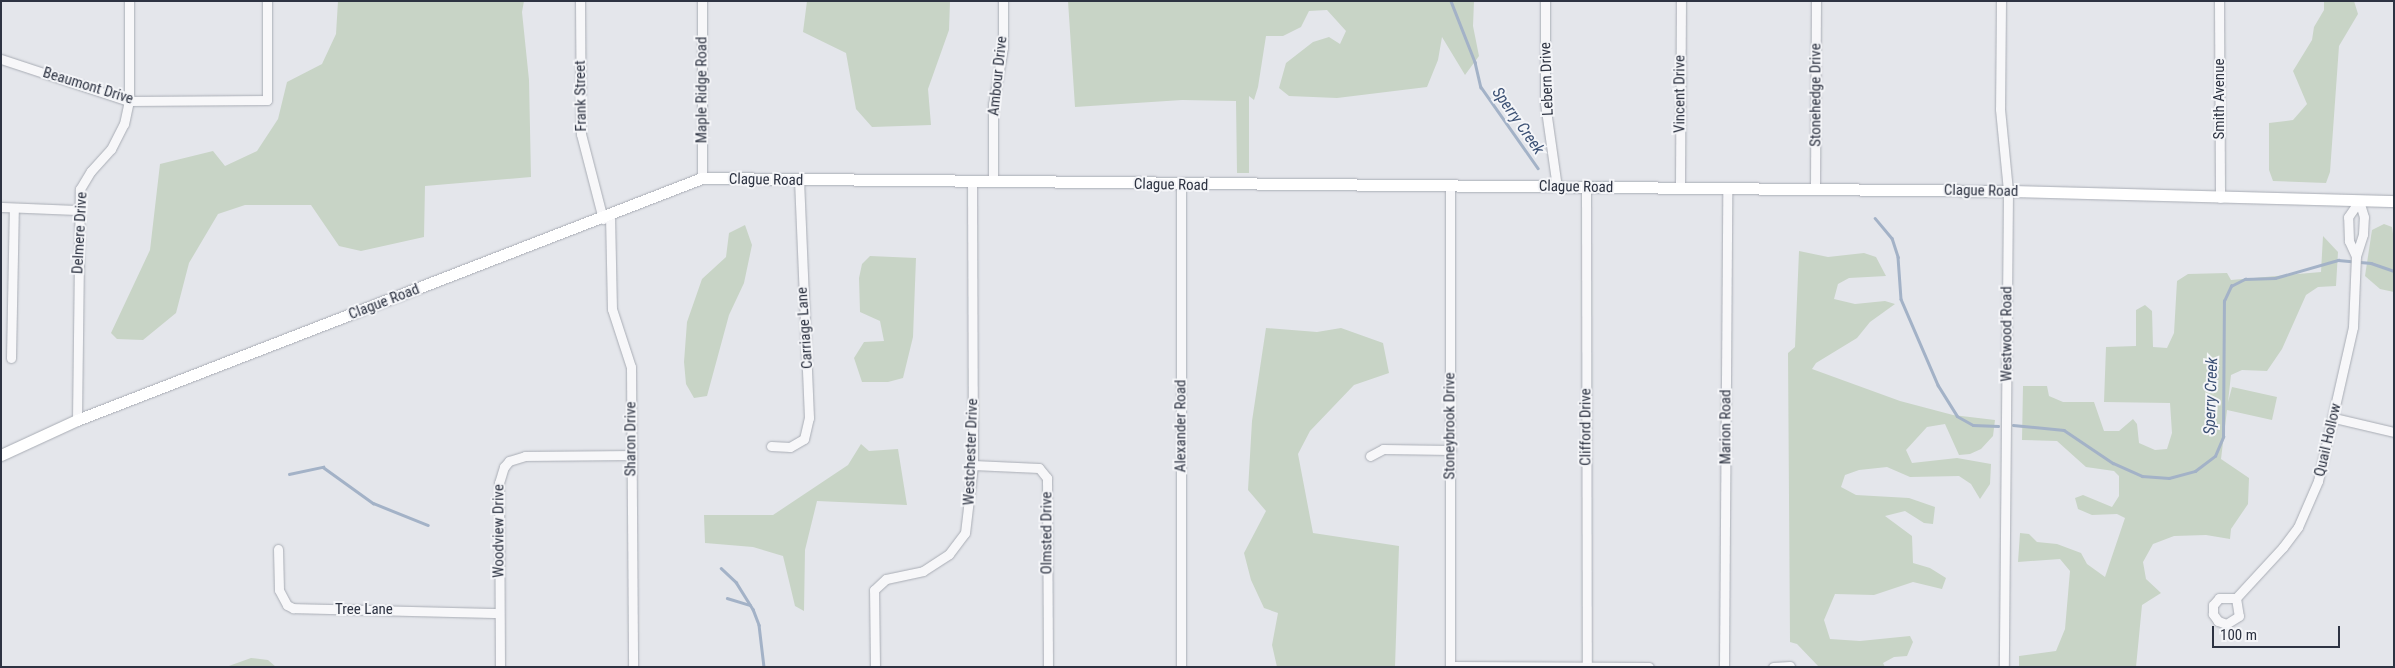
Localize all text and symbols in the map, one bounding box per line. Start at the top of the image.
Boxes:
street label: Ambour Drive [985,35,1011,117]
street label: Maple Ridge Road [693,37,711,143]
street label: Lebern Drive [1537,42,1557,116]
street label: Stonehedge Drive [1807,43,1825,147]
street label: Vincent Drive [1671,55,1689,133]
street label: Smith Avenue [2211,59,2229,139]
street label: Frank Street [571,60,591,132]
street label: Beaumont Drive [41,64,135,108]
water label: Sperry Creek [1488,84,1548,158]
street label: Clague Road [729,170,803,190]
street label: Clague Road [1134,175,1208,195]
street label: Clague Road [1539,177,1613,197]
street label: Clague Road [1944,181,2018,201]
street label: Delmere Drive [69,191,91,275]
street label: Clague Road [346,280,422,324]
street label: Westwood Road [1998,286,2016,382]
street label: Carriage Lane [793,287,817,369]
water label: Sperry Creek [2200,357,2222,435]
street label: Stoneybrook Drive [1441,372,1459,480]
street label: Alexander Road [1172,380,1190,472]
street label: Clifford Drive [1577,388,1595,466]
street label: Marion Road [1717,390,1735,464]
street label: Westchester Drive [960,398,982,506]
street label: Sharon Drive [622,402,640,476]
street label: Quail Hollow [2311,402,2345,478]
street label: Woodview Drive [490,484,508,578]
street label: Olmsted Drive [1038,492,1056,574]
street label: Tree Lane [335,601,393,619]
scale bar [2215,616,2342,648]
text: 100 m [2220,626,2257,644]

